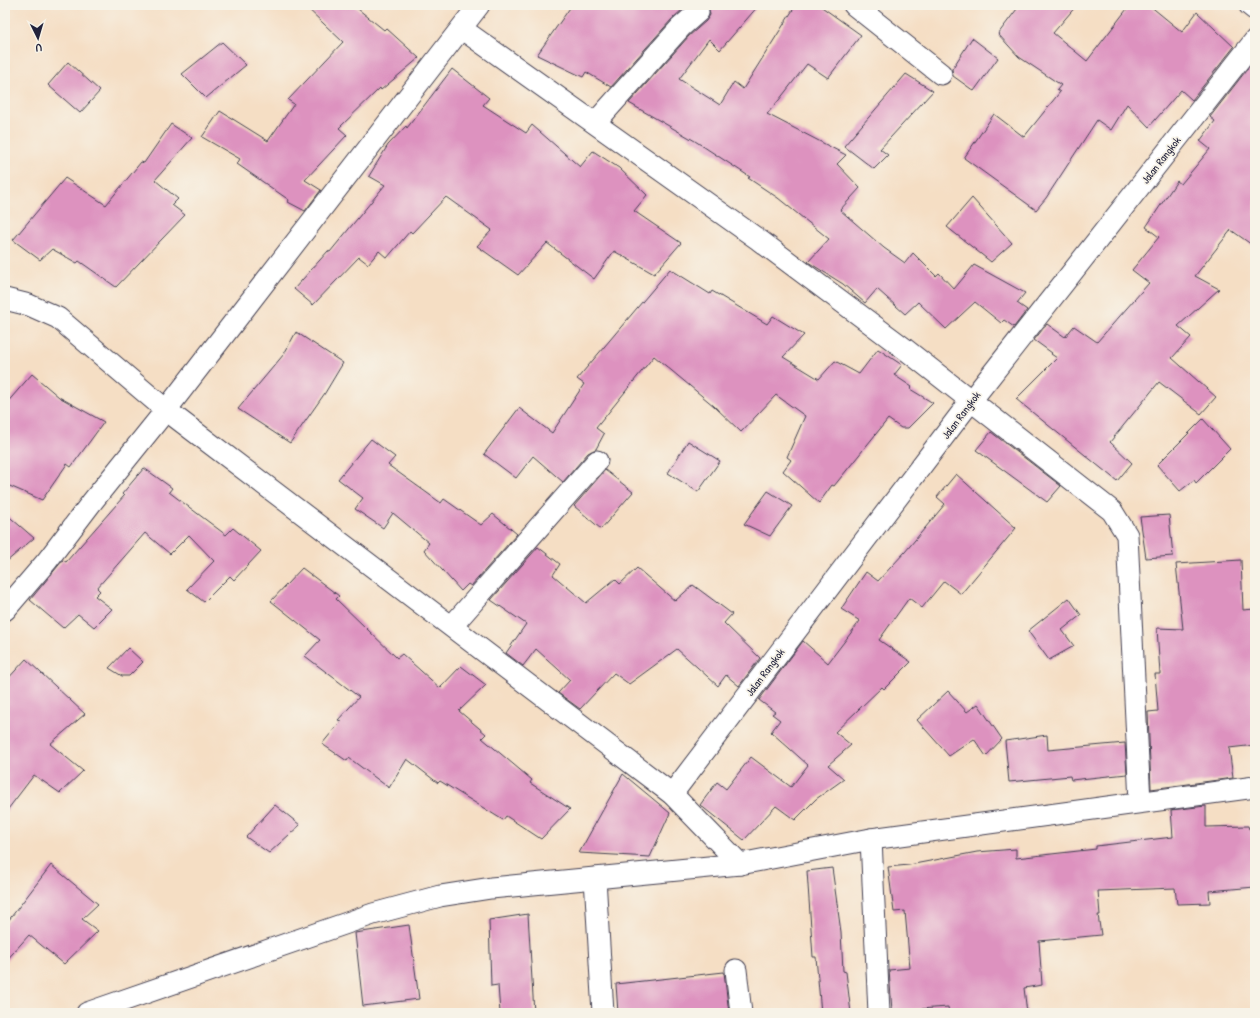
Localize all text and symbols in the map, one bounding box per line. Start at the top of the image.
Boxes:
north arrow [18,18,58,58]
text: U [35,41,43,55]
street label: Jalan Rangkok [1138,133,1184,186]
street label: Jalan Rangkok [939,388,984,442]
street label: Jalan Rangkok [743,645,788,699]

